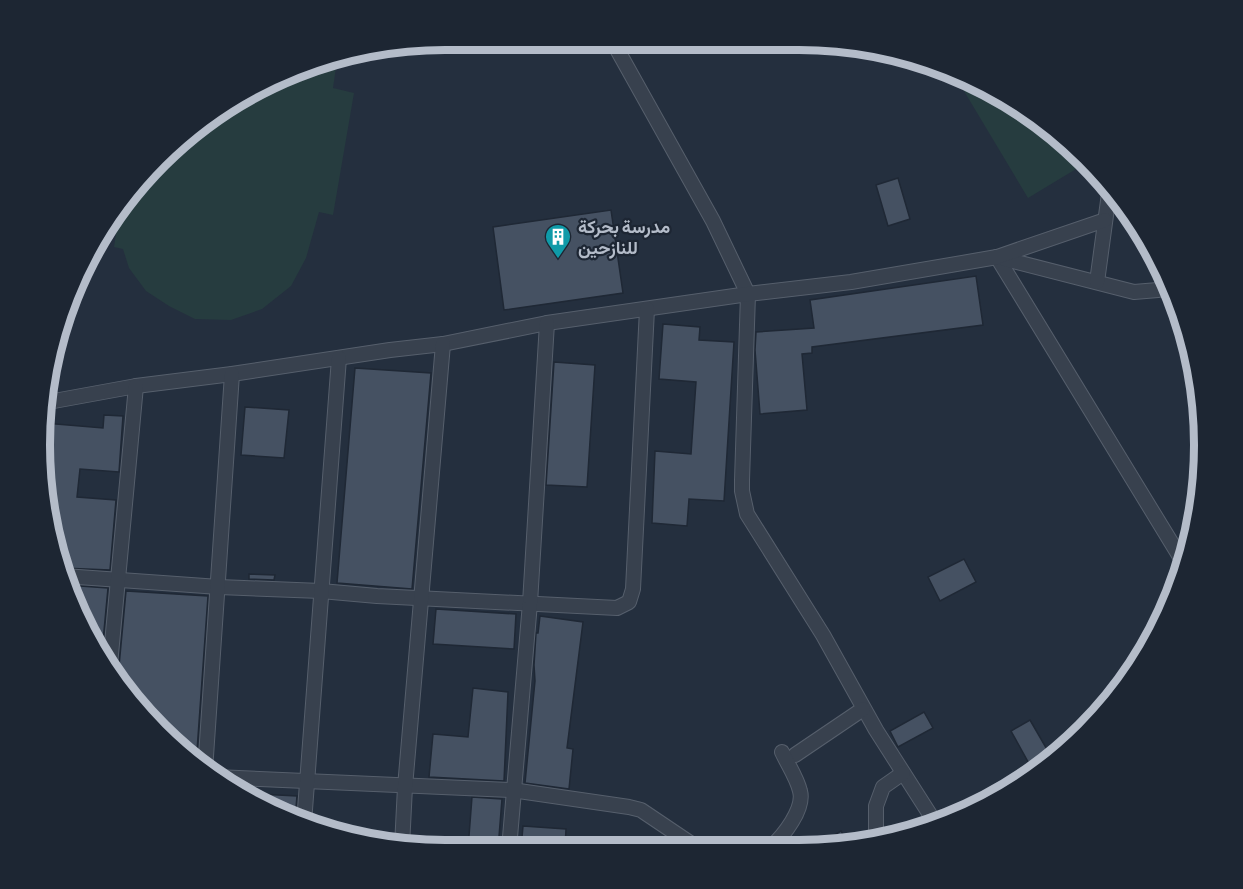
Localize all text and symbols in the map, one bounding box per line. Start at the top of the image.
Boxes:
place label: مدرسة بحركة للنازحين [578,219,670,259]
building icon: مدرسة بحركة للنازحين [543,222,573,260]

